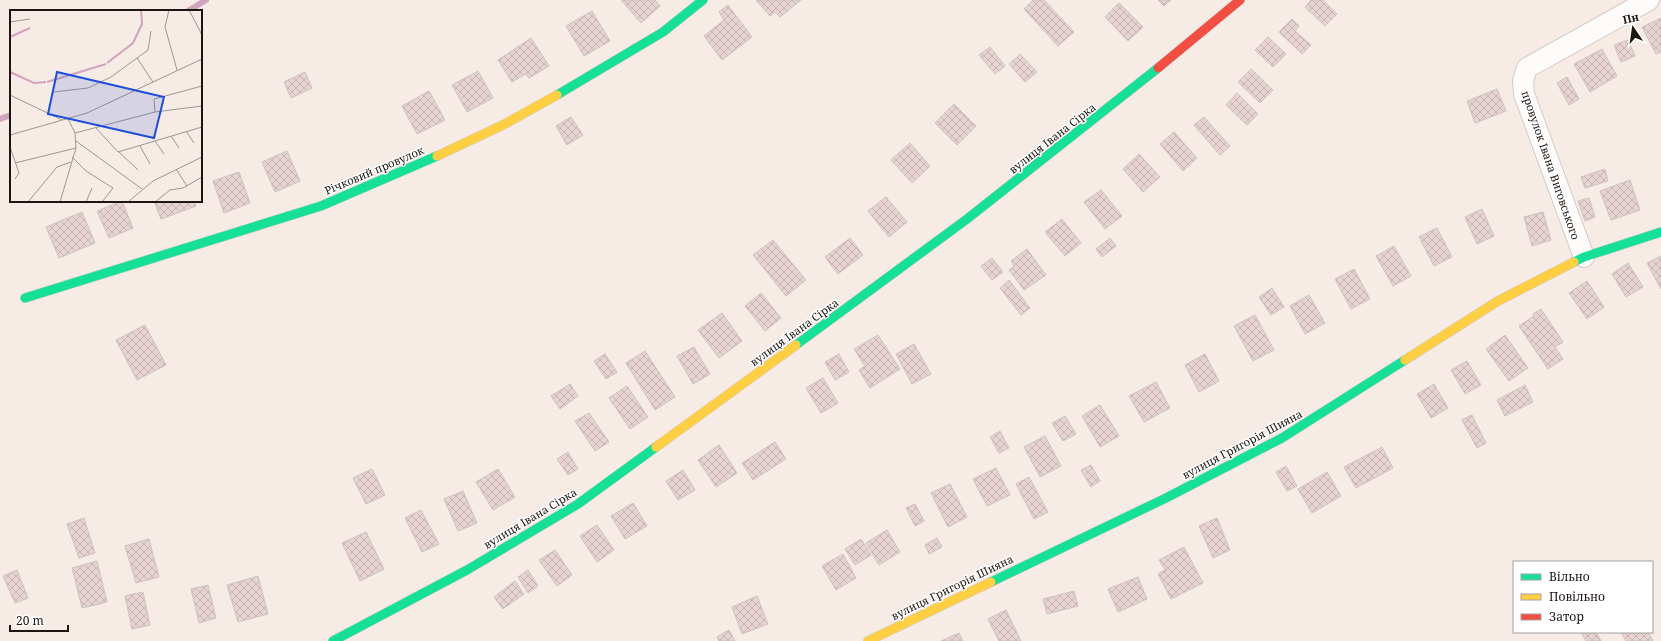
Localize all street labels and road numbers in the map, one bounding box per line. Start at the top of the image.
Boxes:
street label: провулок Івана Виговського [1518,89,1584,241]
street label: вулиця Івана Сірка [1006,99,1098,177]
street label: Річковий провулок [322,142,426,198]
street label: вулиця Івана Сірка [747,295,841,369]
street label: вулиця Григорія Шияна [1179,406,1305,482]
street label: вулиця Івана Сірка [481,484,579,552]
street label: вулиця Григорія Шияна [888,551,1016,623]

